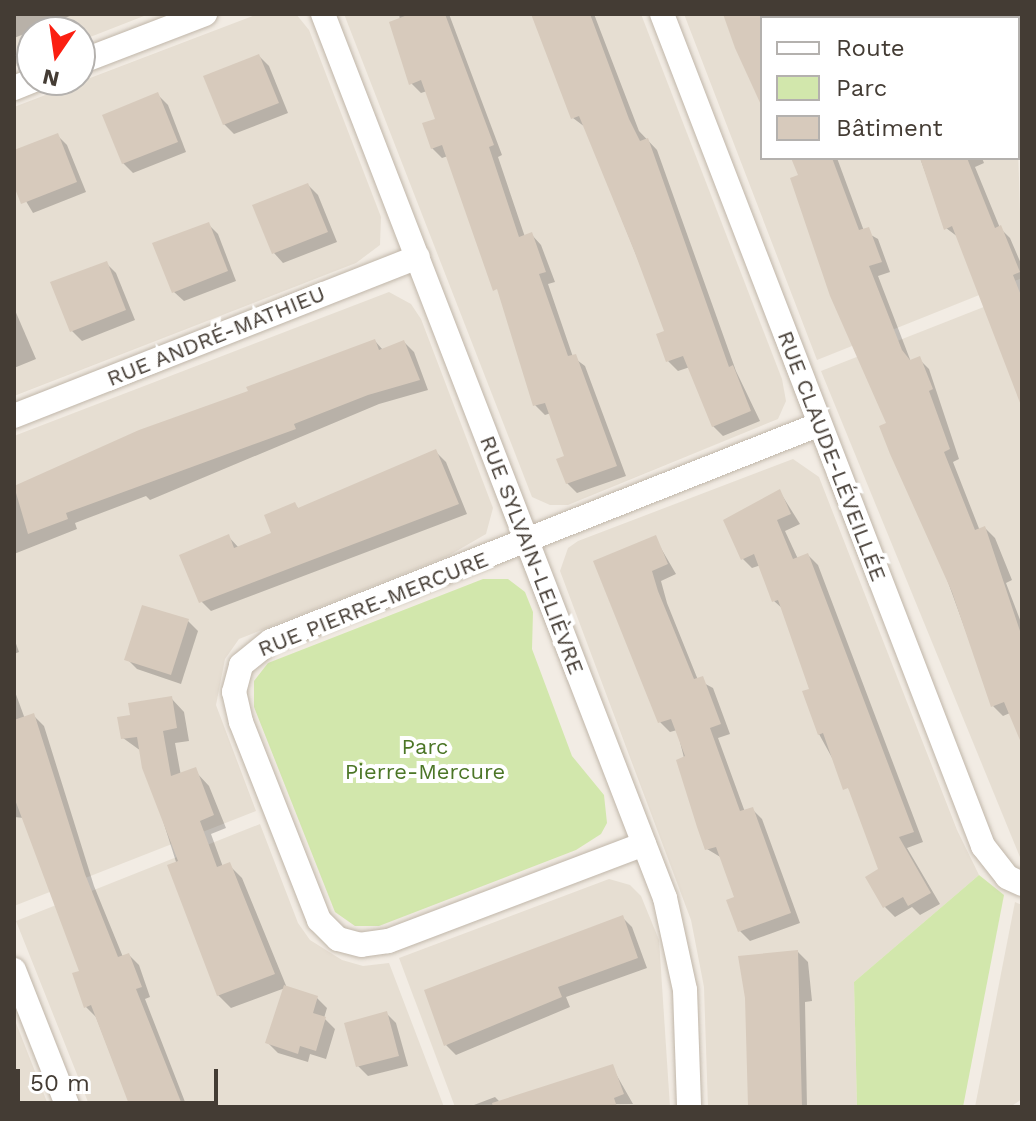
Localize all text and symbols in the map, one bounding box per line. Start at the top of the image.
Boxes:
north arrow [16,16,96,96]
legend [760,16,1020,160]
text: Route [836,34,905,62]
text: N [40,64,62,92]
text: Parc [836,74,887,102]
text: Bâtiment [836,114,943,142]
street label: RUE ANDRÉ-MATHIEU [103,280,329,392]
street label: RUE CLAUDE-LÉVEILLÉE [772,327,892,585]
street label: RUE SYLVAIN-LELIÈVRE [474,432,590,678]
street label: RUE PIERRE-MERCURE [254,546,492,662]
park label: Parc Pierre-Mercure [345,733,505,784]
scale bar [20,1053,222,1103]
text: 50 m [30,1069,90,1097]

